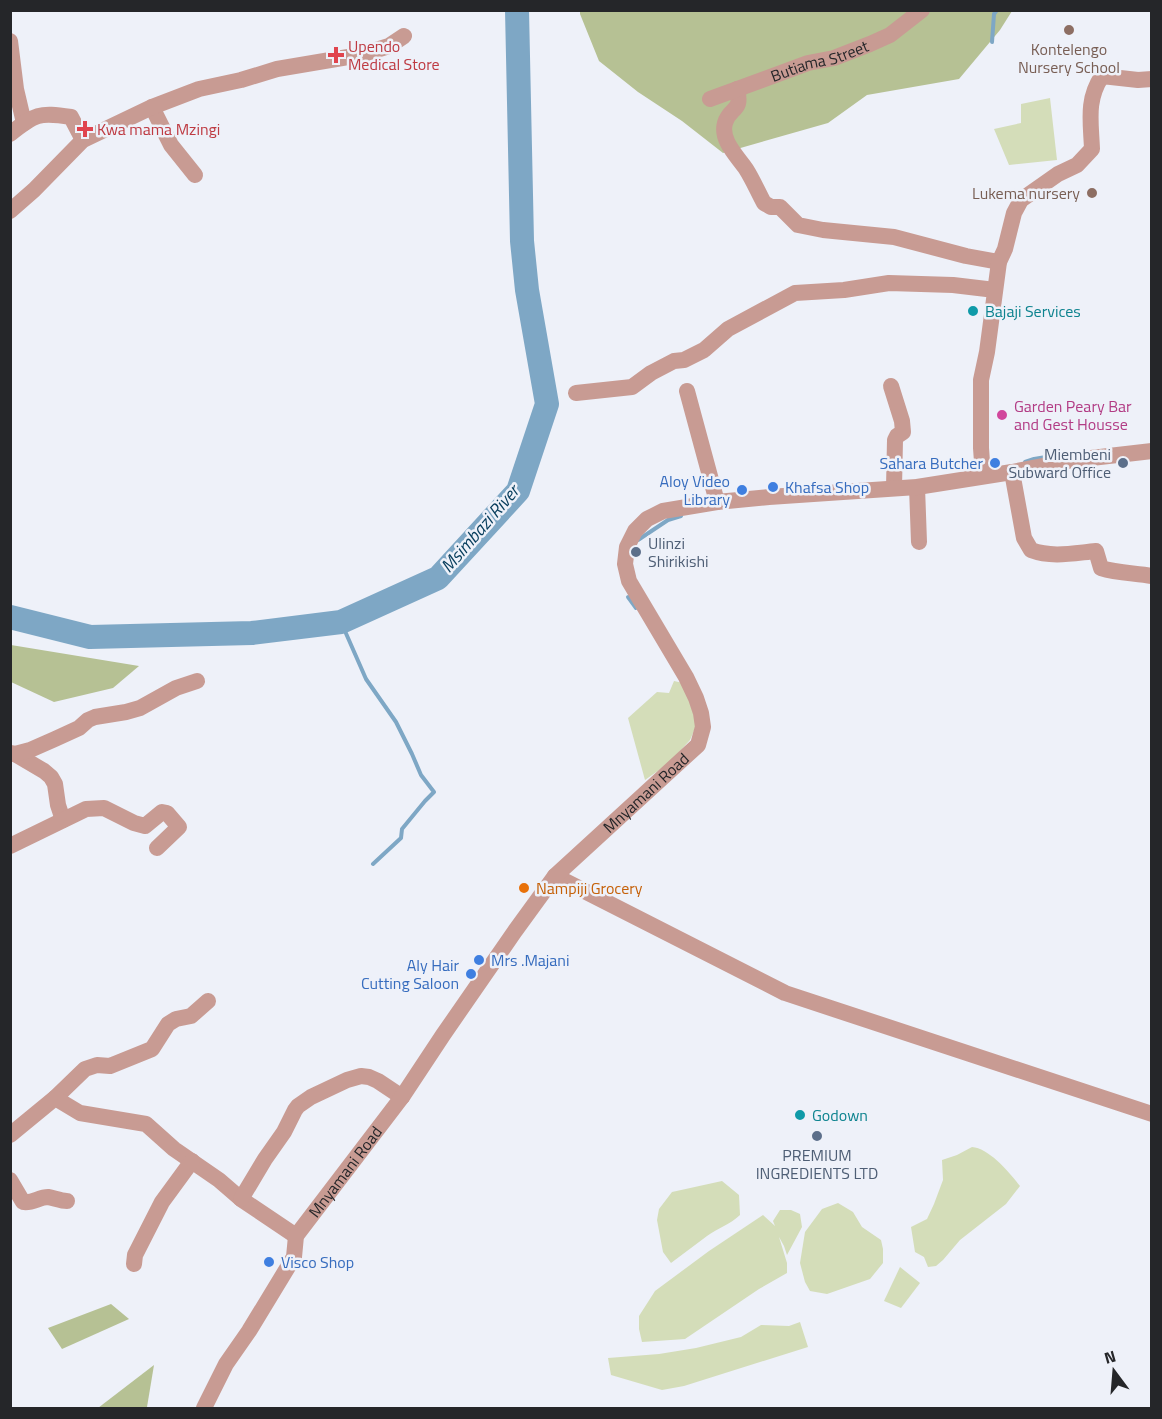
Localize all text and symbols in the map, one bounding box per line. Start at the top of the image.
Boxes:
marker: Kontelengo Nursery School [1062,23,1076,37]
place label: Upendo Medical Store [348,34,440,76]
street label: Butiama Street [767,34,872,88]
place label: Kontelengo Nursery School [1018,37,1120,79]
marker: Upendo Medical Store [329,48,343,62]
place label: Kwa mama Mzingi [97,117,220,141]
marker: Kwa mama Mzingi [78,122,92,136]
place label: Lukema nursery [972,181,1080,205]
marker: Lukema nursery [1085,186,1099,200]
place label: Bajaji Services [985,299,1081,323]
marker: Bajaji Services [966,304,980,318]
place label: Garden Peary Bar and Gest Housse [1014,394,1132,436]
marker: Garden Peary Bar and Gest Housse [995,408,1009,422]
place label: Miembeni Subward Office [1008,442,1111,484]
place label: Sahara Butcher [879,451,983,475]
marker: Sahara Butcher [988,456,1002,470]
marker: Miembeni Subward Office [1116,456,1130,470]
place label: Aloy Video Library [659,469,730,511]
place label: Khafsa Shop [785,475,869,499]
water label: Msimbazi River [434,477,527,578]
marker: Khafsa Shop [766,480,780,494]
marker: Aloy Video Library [735,483,749,497]
place label: Ulinzi Shirikishi [648,531,709,573]
marker: Ulinzi Shirikishi [629,545,643,559]
street label: Mnyamani Road [597,747,694,839]
place label: Nampiji Grocery [536,876,643,900]
marker: Nampiji Grocery [517,881,531,895]
place label: Mrs .Majani [491,948,569,972]
place label: Aly Hair Cutting Saloon [361,953,459,995]
marker: Mrs .Majani [472,953,486,967]
marker: Aly Hair Cutting Saloon [464,967,478,981]
place label: Godown [812,1103,868,1127]
marker: Godown [793,1108,807,1122]
street label: Mnyamani Road [302,1121,388,1222]
marker: PREMIUM INGREDIENTS LTD [810,1129,824,1143]
place label: PREMIUM INGREDIENTS LTD [756,1143,878,1185]
place label: Visco Shop [281,1250,354,1274]
marker: Visco Shop [262,1255,276,1269]
north arrow [1084,1341,1144,1401]
text: N [1101,1344,1119,1370]

